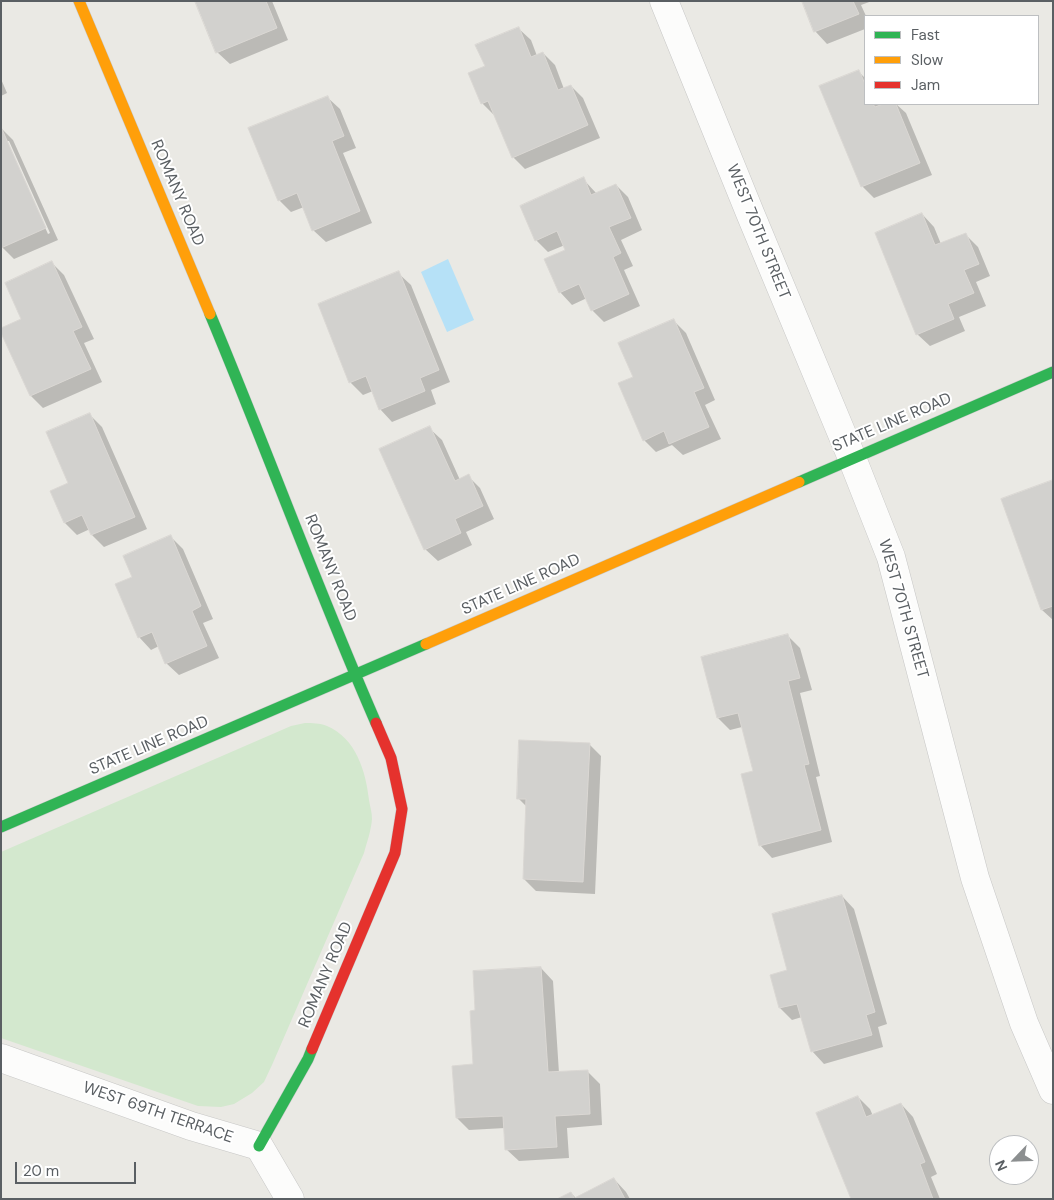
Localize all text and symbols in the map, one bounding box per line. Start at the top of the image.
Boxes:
legend [864,15,1039,105]
text: Fast [911,25,940,45]
text: Slow [911,50,943,70]
text: Jam [911,75,940,95]
street label: ROMANY ROAD [146,137,208,249]
street label: WEST 70TH STREET [722,162,794,302]
street label: STATE LINE ROAD [830,389,954,457]
street label: ROMANY ROAD [300,512,360,624]
street label: WEST 70TH STREET [874,537,932,681]
street label: STATE LINE ROAD [459,550,583,620]
street label: STATE LINE ROAD [87,712,211,780]
street label: ROMANY ROAD [295,919,357,1031]
street label: WEST 69TH TERRACE [80,1078,236,1148]
north arrow [989,1135,1039,1185]
scale bar [18,1152,139,1184]
text: N [991,1157,1012,1174]
text: 20 m [23,1161,59,1181]

